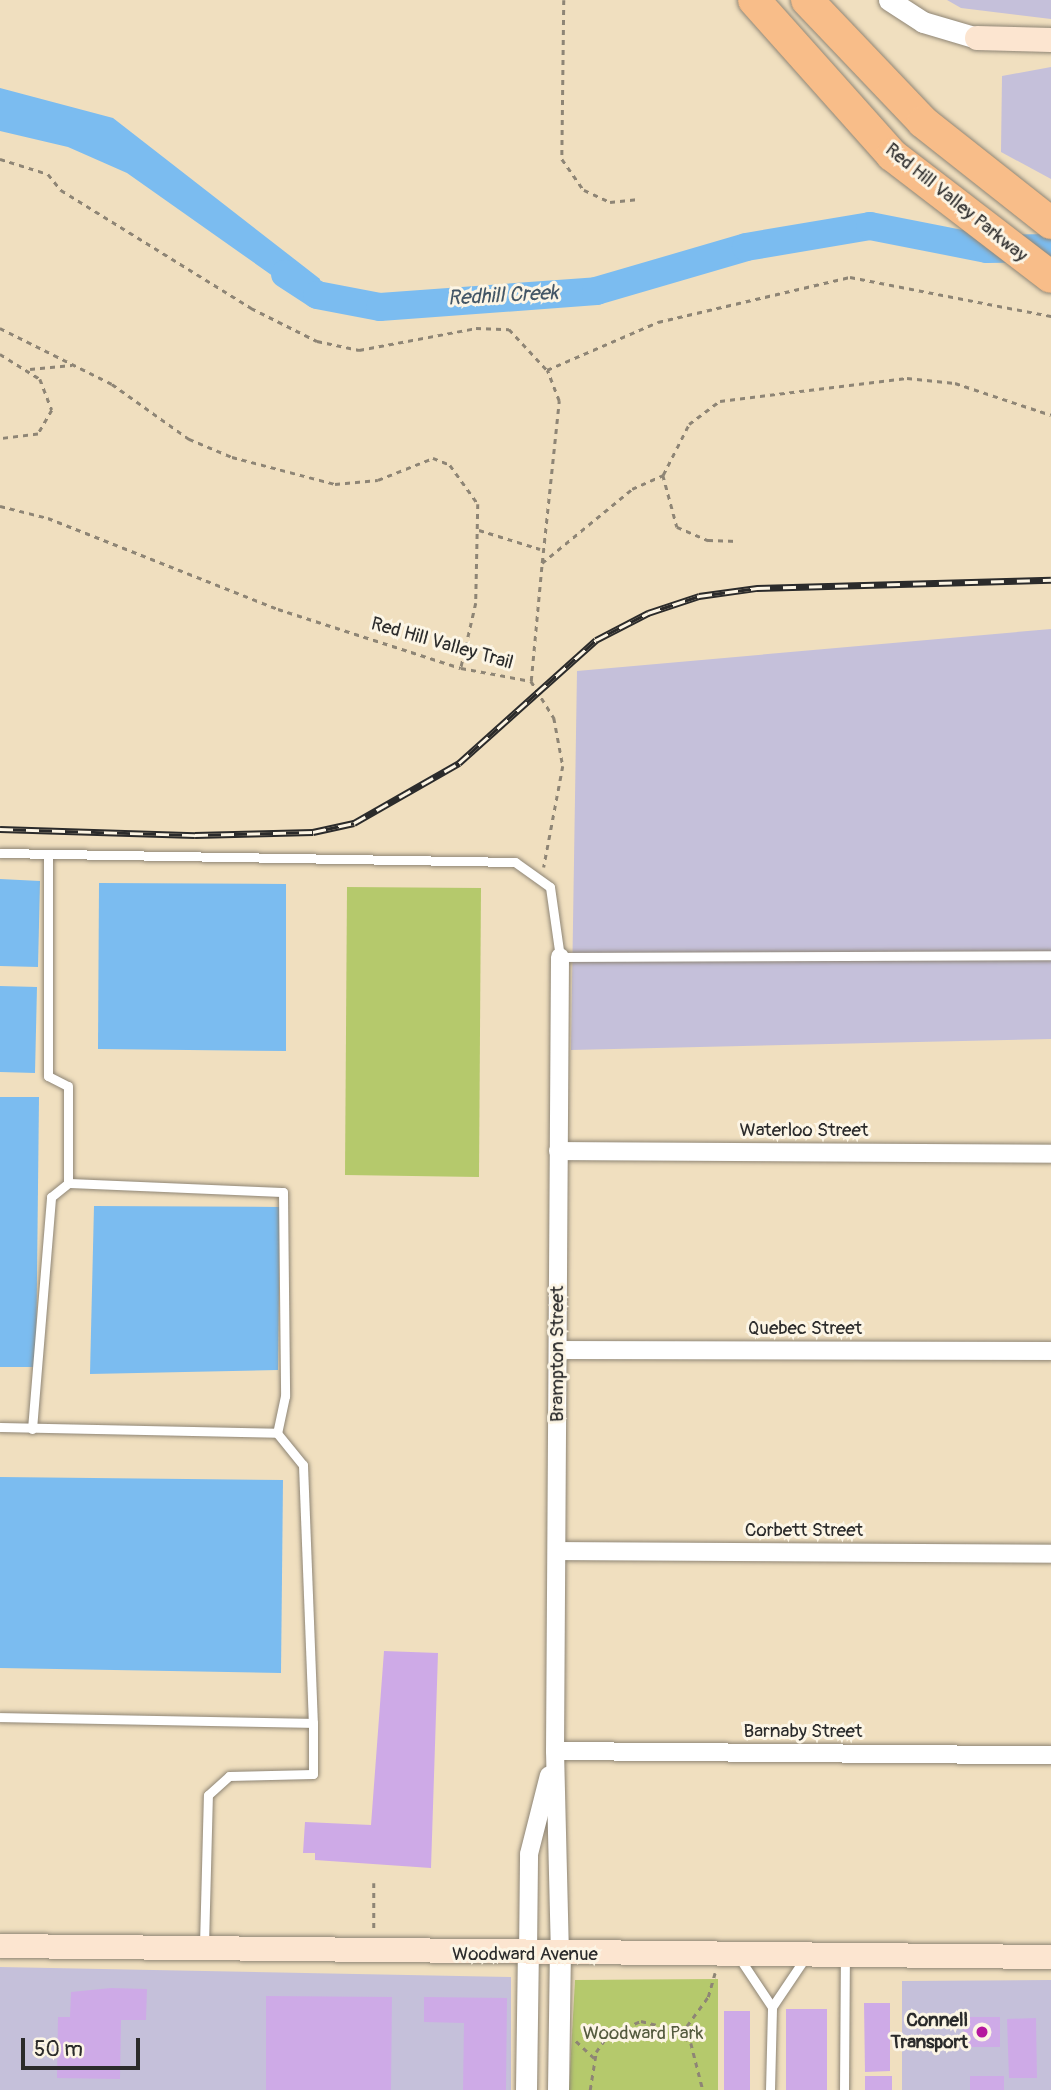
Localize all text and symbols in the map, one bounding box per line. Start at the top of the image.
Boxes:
street label: Red Hill Valley Parkway [880,139,1032,267]
water label: Redhill Creek [447,281,559,311]
street label: Red Hill Valley Trail [368,613,516,675]
street label: Waterloo Street [740,1120,868,1142]
street label: Brampton Street [547,1286,569,1422]
street label: Quebec Street [748,1318,862,1340]
street label: Corbett Street [745,1520,863,1542]
street label: Barnaby Street [743,1721,863,1743]
street label: Woodward Avenue [452,1944,598,1966]
place label: Connell Transport [890,2010,968,2054]
park label: Woodward Park [583,2023,703,2045]
scale bar [24,2024,144,2068]
marker: Connell Transport [974,2024,990,2040]
text: 50 m [34,2036,83,2063]

